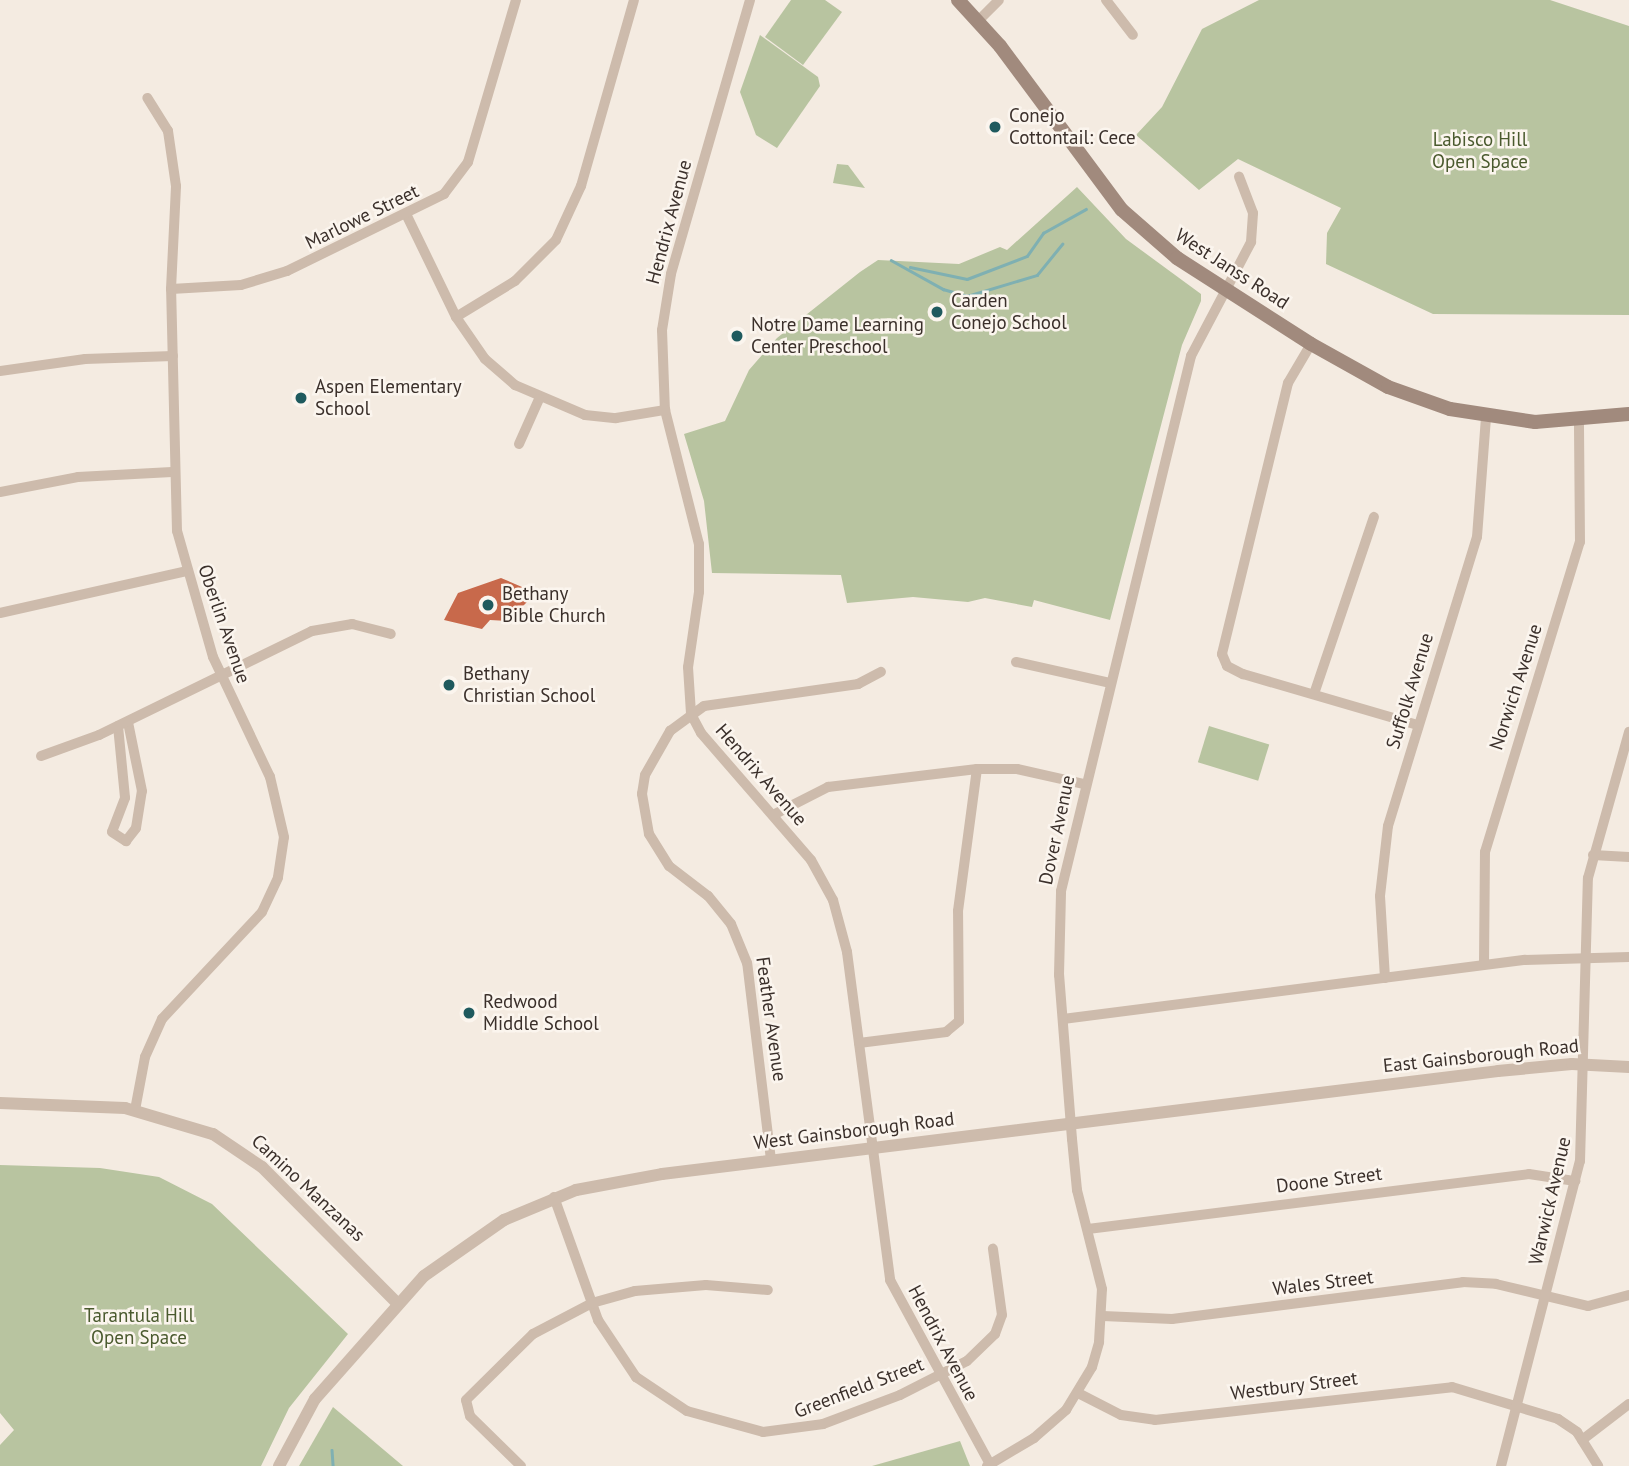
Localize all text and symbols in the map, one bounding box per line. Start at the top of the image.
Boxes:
place label: Conejo Cottontail: Cece [1009,105,1136,149]
marker: Conejo Cottontail: Cece [987,119,1003,135]
park label: Labisco Hill Open Space [1432,129,1528,173]
street label: Hendrix Avenue [641,157,697,287]
street label: Marlowe Street [302,180,422,254]
street label: West Janss Road [1171,224,1293,314]
place label: Carden Conejo School [951,290,1067,334]
marker: Carden Conejo School [929,304,945,320]
place label: Notre Dame Learning Center Preschool [751,314,924,358]
marker: Notre Dame Learning Center Preschool [729,328,745,344]
place label: Aspen Elementary School [315,376,462,420]
marker: Aspen Elementary School [293,390,309,406]
street label: Oberlin Avenue [193,561,255,687]
place label: Bethany Bible Church [502,583,606,627]
marker: Bethany Bible Church [480,597,496,613]
street label: Norwich Avenue [1485,621,1547,753]
street label: Suffolk Avenue [1381,630,1439,752]
place label: Bethany Christian School [463,663,595,707]
marker: Bethany Christian School [441,677,457,693]
street label: Hendrix Avenue [710,719,812,831]
street label: Dover Avenue [1034,773,1080,887]
street label: Feather Avenue [751,955,791,1083]
place label: Redwood Middle School [483,991,599,1035]
marker: Redwood Middle School [461,1005,477,1021]
street label: East Gainsborough Road [1382,1034,1580,1078]
street label: West Gainsborough Road [752,1107,956,1155]
street label: Camino Manzanas [247,1130,369,1246]
street label: Warwick Avenue [1524,1134,1576,1268]
street label: Doone Street [1275,1162,1383,1198]
street label: Wales Street [1271,1266,1375,1300]
street label: Hendrix Avenue [903,1281,983,1405]
park label: Tarantula Hill Open Space [84,1305,194,1349]
street label: Greenfield Street [791,1353,927,1423]
street label: Westbury Street [1229,1367,1359,1405]

